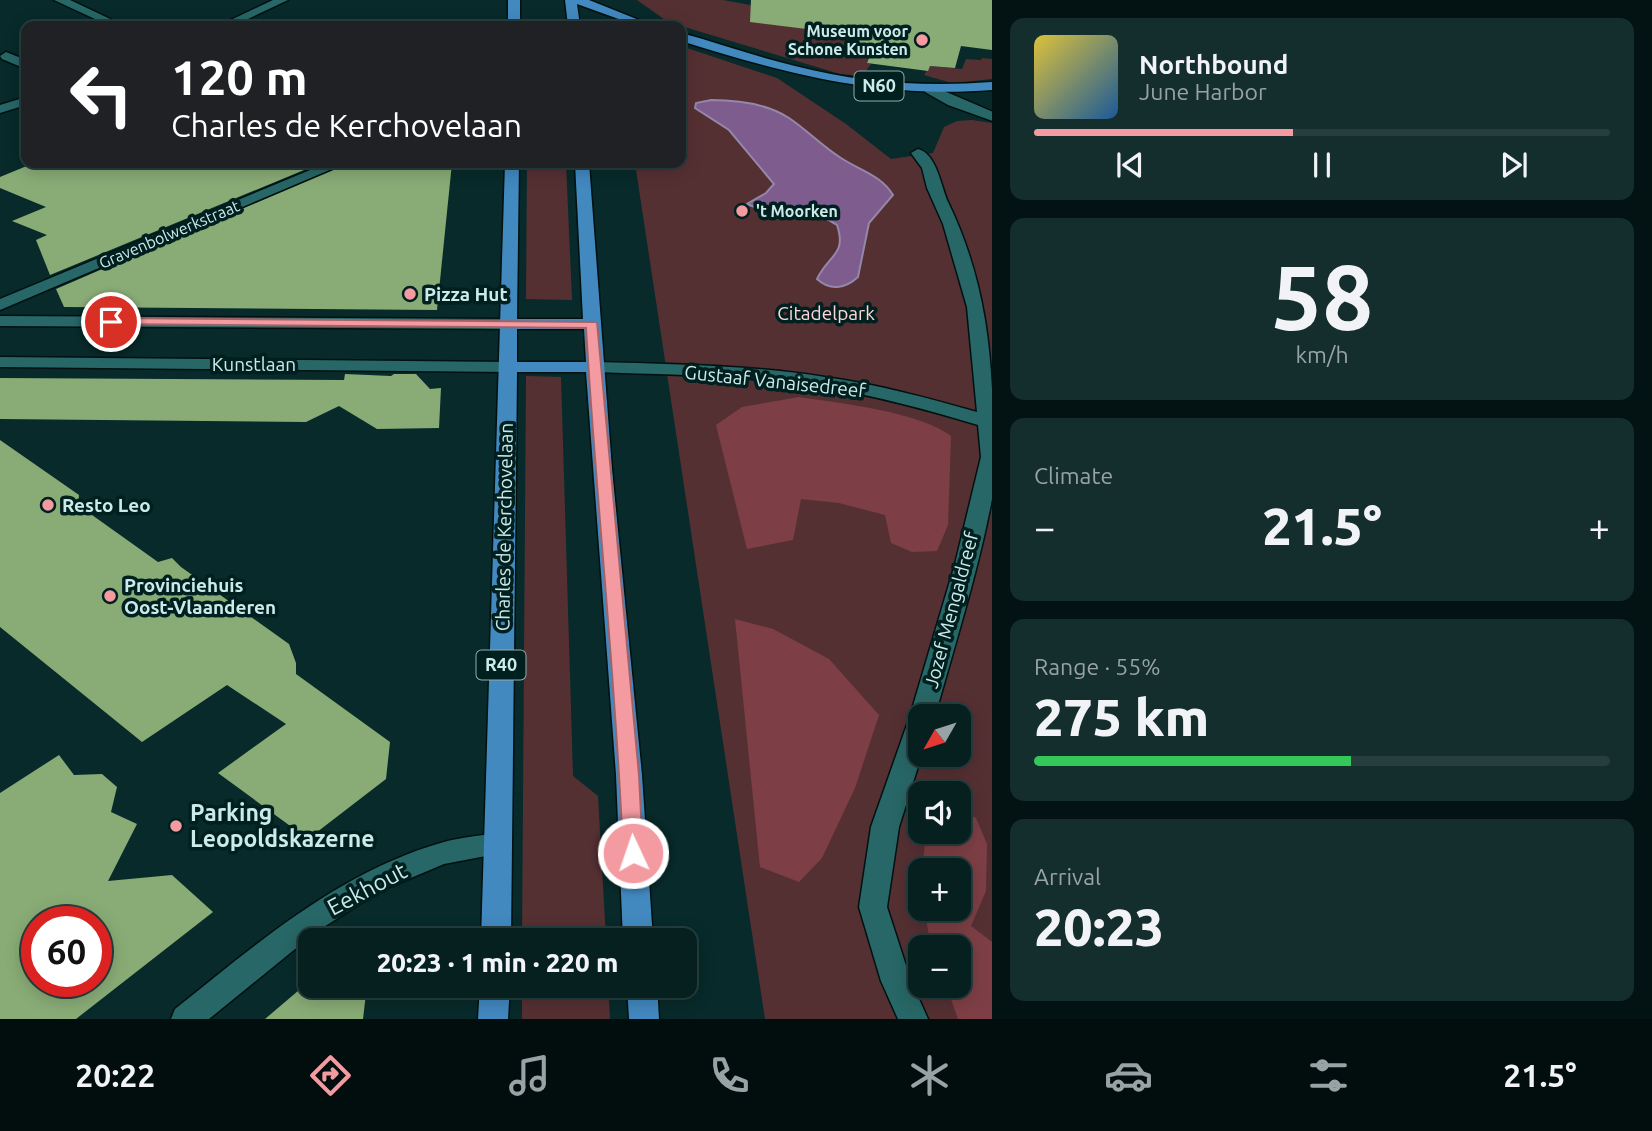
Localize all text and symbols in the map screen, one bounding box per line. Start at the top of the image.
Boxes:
place label: Museum voor Schone Kunsten [788,22,908,58]
marker: Museum voor Schone Kunsten [914,32,930,48]
icon: left [56,49,147,140]
text: 120 m [171,49,308,104]
text: Northbound [1139,50,1288,79]
road number: N60 [854,72,903,100]
text: June Harbor [1139,79,1267,104]
text: Charles de Kerchovelaan [171,107,522,143]
icon: previous [1111,146,1149,184]
icon: pause [1303,146,1341,184]
icon: next [1495,146,1533,184]
street label: Gravenbolwerkstraat [96,196,243,272]
place label: 't Moorken [756,202,838,220]
marker: 't Moorken [734,203,750,219]
text: 58 [1271,245,1373,347]
place label: Pizza Hut [424,283,508,305]
marker: Pizza Hut [402,286,418,302]
pin [81,292,141,352]
park label: Citadelpark [777,302,875,324]
icon: arrive [92,303,130,341]
text: km/h [1295,342,1349,367]
street label: Kunstlaan [212,353,296,375]
street label: Gustaaf Vanaisedreef [683,361,868,402]
street label: Charles de Kerchovelaan [491,423,517,631]
text: Climate [1034,463,1113,488]
place label: Resto Leo [62,494,151,516]
marker: Resto Leo [40,497,56,513]
text: 21.5° [1262,497,1382,555]
text: − [1034,506,1055,548]
text: + [1589,506,1610,548]
street label: Jozef Mengaldreef [920,529,983,691]
place label: Provinciehuis Oost-Vlaanderen [124,574,276,618]
marker: Provinciehuis Oost-Vlaanderen [102,588,118,604]
road number: R40 [476,650,526,680]
text: Range · 55% [1034,654,1161,679]
text: 275 km [1034,688,1209,746]
north arrow [908,704,971,766]
map controls [908,704,971,998]
button: sound [908,781,971,844]
place label: Parking Leopoldskazerne [190,800,375,851]
position arrow [596,816,670,890]
marker: Parking Leopoldskazerne [168,818,184,834]
street label: Eekhout [323,857,411,920]
button: + [908,858,971,921]
text: Arrival [1034,864,1101,889]
text: 20:23 [1034,898,1164,956]
speed limit sign: 60 [21,906,112,997]
button: − [908,935,971,998]
text: 20:23 · 1 min · 220 m [377,948,618,977]
icon: directions [306,1051,355,1100]
icon: music [505,1051,554,1100]
icon: phone [705,1051,754,1100]
icon: climate [905,1051,954,1100]
icon: car [1104,1051,1153,1100]
icon: filters [1304,1051,1353,1100]
text: 20:22 [75,1057,155,1093]
text: 21.5° [1503,1057,1577,1093]

